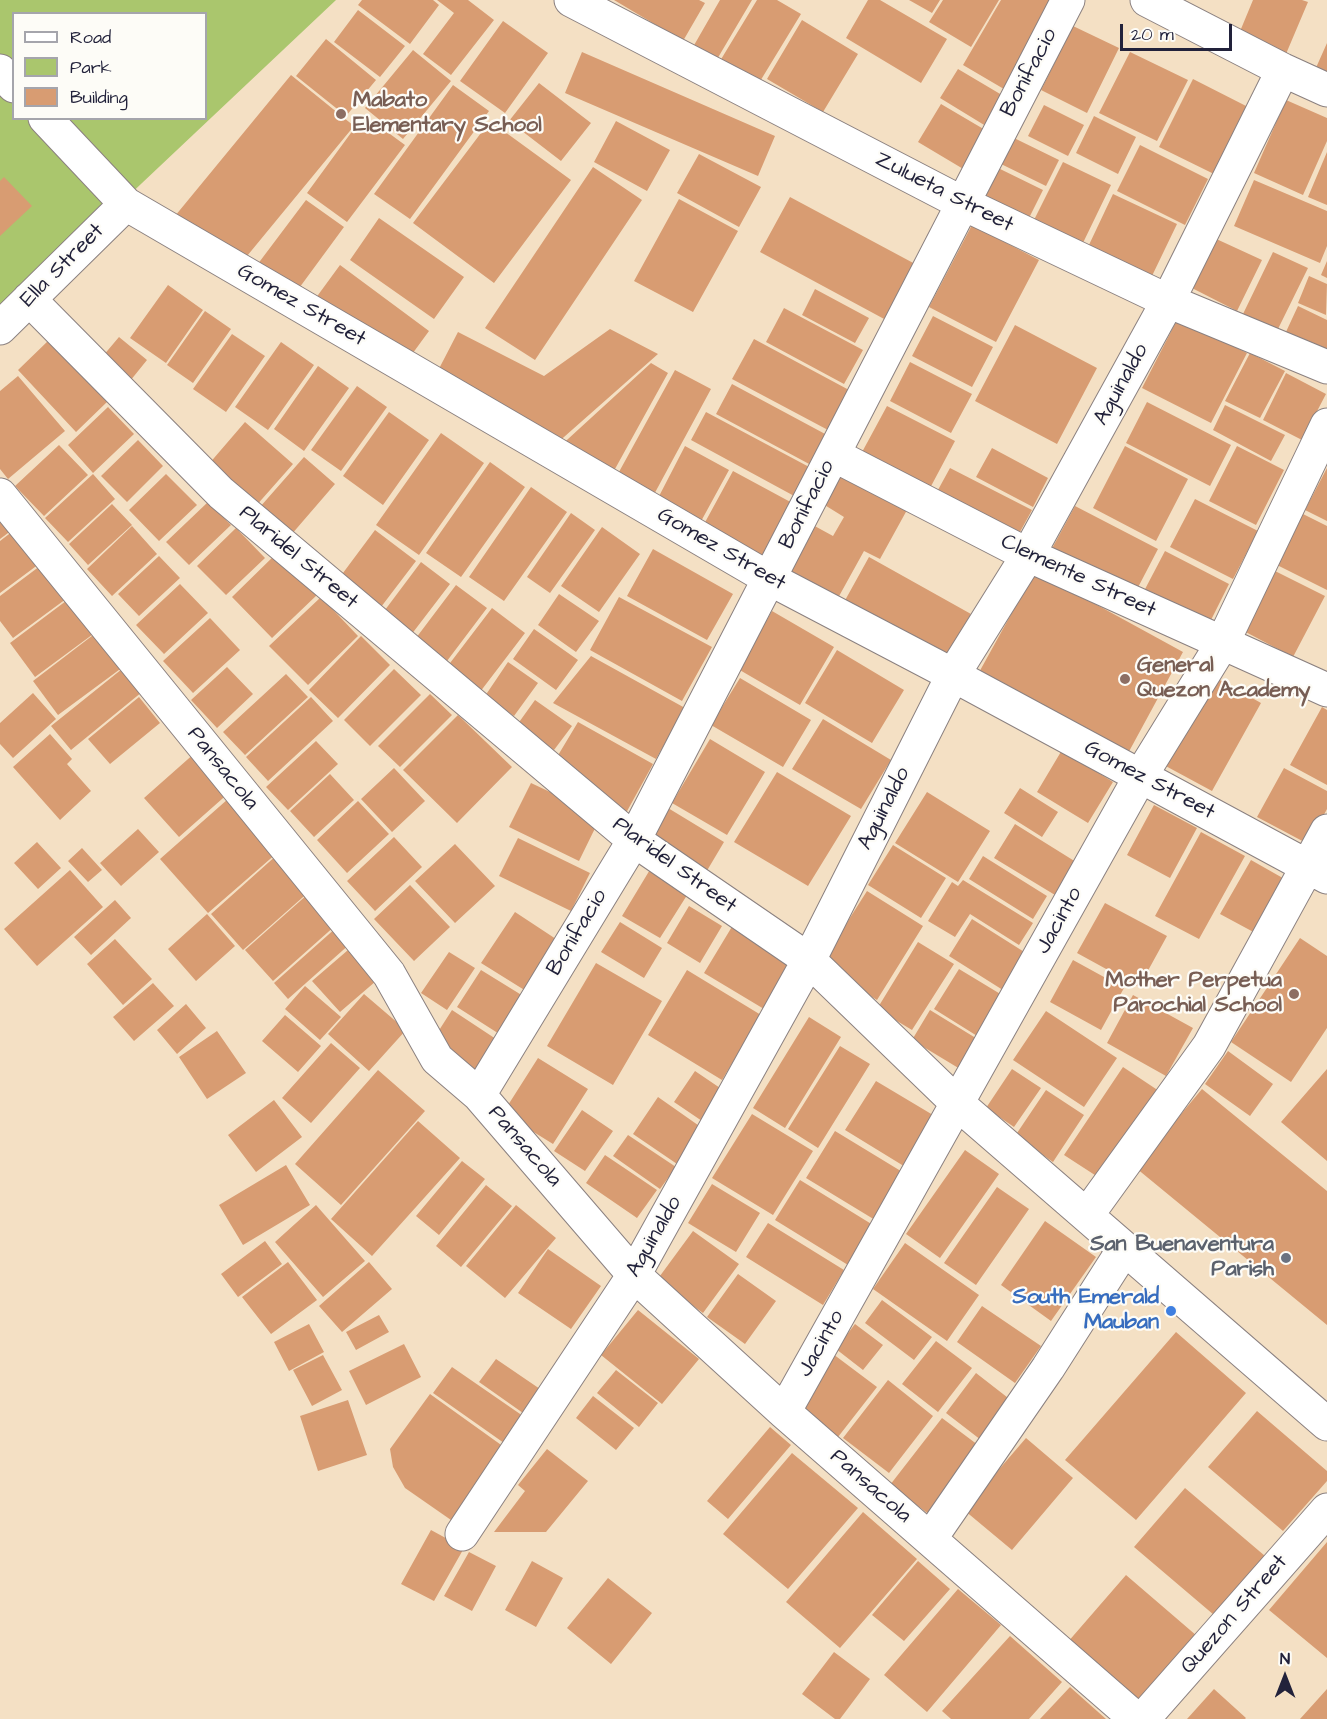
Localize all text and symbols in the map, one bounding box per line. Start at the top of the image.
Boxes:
legend [12,12,207,120]
scale bar [1123,12,1236,50]
text: 20 m [1131,22,1174,47]
street label: Bonifacio [996,24,1064,122]
text: Road [70,25,111,50]
text: Park [70,55,112,80]
text: Building [70,85,128,110]
place label: Mabato Elementary School [353,88,542,140]
marker: Mabato Elementary School [334,107,348,121]
street label: Zulueta Street [870,147,1018,239]
street label: Ella Street [16,219,110,313]
street label: Gomez Street [232,259,370,353]
street label: Aguinaldo [1089,340,1155,430]
street label: Bonifacio [774,456,842,554]
street label: Plaridel Street [233,500,363,616]
street label: Gomez Street [652,503,790,597]
street label: Clemente Street [996,529,1160,625]
place label: General Quezon Academy [1137,653,1310,704]
marker: General Quezon Academy [1118,672,1132,686]
street label: Pansacola [180,722,264,816]
street label: Gomez Street [1079,735,1219,827]
street label: Aguinaldo [853,763,917,855]
street label: Plaridel Street [607,812,741,920]
street label: Jacinto [1031,883,1089,959]
street label: Bonifacio [542,885,614,981]
place label: Mother Perpetua Parochial School [1105,968,1282,1020]
marker: Mother Perpetua Parochial School [1287,987,1301,1001]
street label: Pansacola [481,1101,567,1193]
street label: Aguinaldo [621,1192,689,1282]
place label: San Buenaventura Parish [1090,1232,1274,1284]
marker: San Buenaventura Parish [1279,1251,1293,1265]
place label: South Emerald Mauban [1013,1285,1159,1336]
marker: South Emerald Mauban [1164,1304,1178,1318]
street label: Jacinto [793,1306,851,1382]
street label: Pansacola [824,1444,916,1530]
street label: Quezon Street [1176,1550,1294,1680]
north arrow [1255,1647,1315,1707]
text: N [1280,1648,1290,1670]

